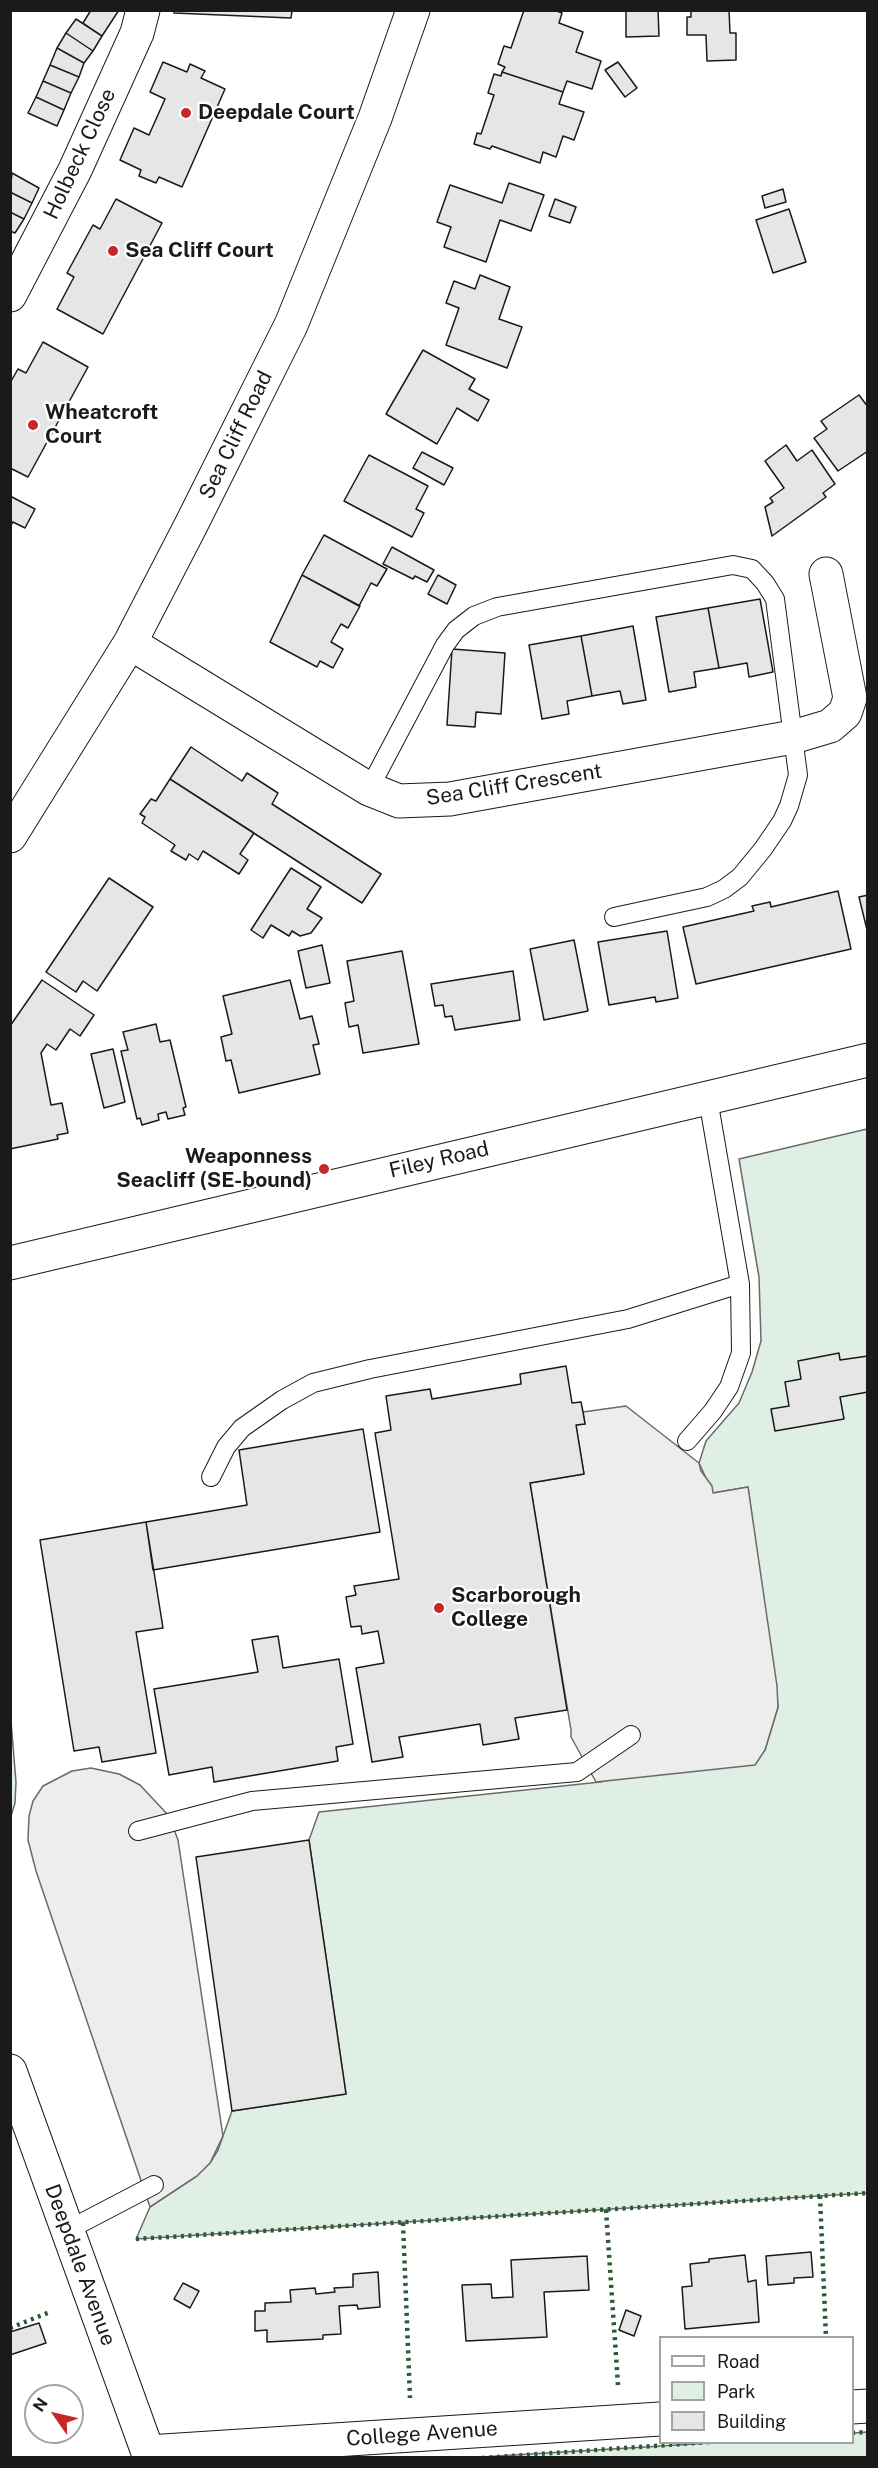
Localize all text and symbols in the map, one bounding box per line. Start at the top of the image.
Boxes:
street label: Holbeck Close [39,85,121,223]
place label: Deepdale Court [198,100,355,126]
marker: Deepdale Court [179,106,193,120]
place label: Sea Cliff Court [125,238,274,264]
marker: Sea Cliff Court [106,244,120,258]
street label: Sea Cliff Road [194,367,278,503]
place label: Wheatcroft Court [45,400,158,450]
marker: Wheatcroft Court [26,418,40,432]
street label: Sea Cliff Crescent [424,759,604,811]
street label: Filey Road [387,1136,491,1184]
place label: Weaponness Seacliff (SE-bound) [116,1144,312,1194]
marker: Weaponness Seacliff (SE-bound) [317,1162,331,1176]
place label: Scarborough College [451,1583,581,1633]
marker: Scarborough College [432,1601,446,1615]
street label: Deepdale Avenue [39,2181,121,2349]
legend [659,2336,854,2444]
text: Road [717,2351,760,2372]
text: Park [717,2381,755,2402]
north arrow [24,2384,84,2444]
text: N [29,2394,52,2415]
text: Building [717,2411,786,2432]
street label: College Avenue [345,2416,499,2452]

